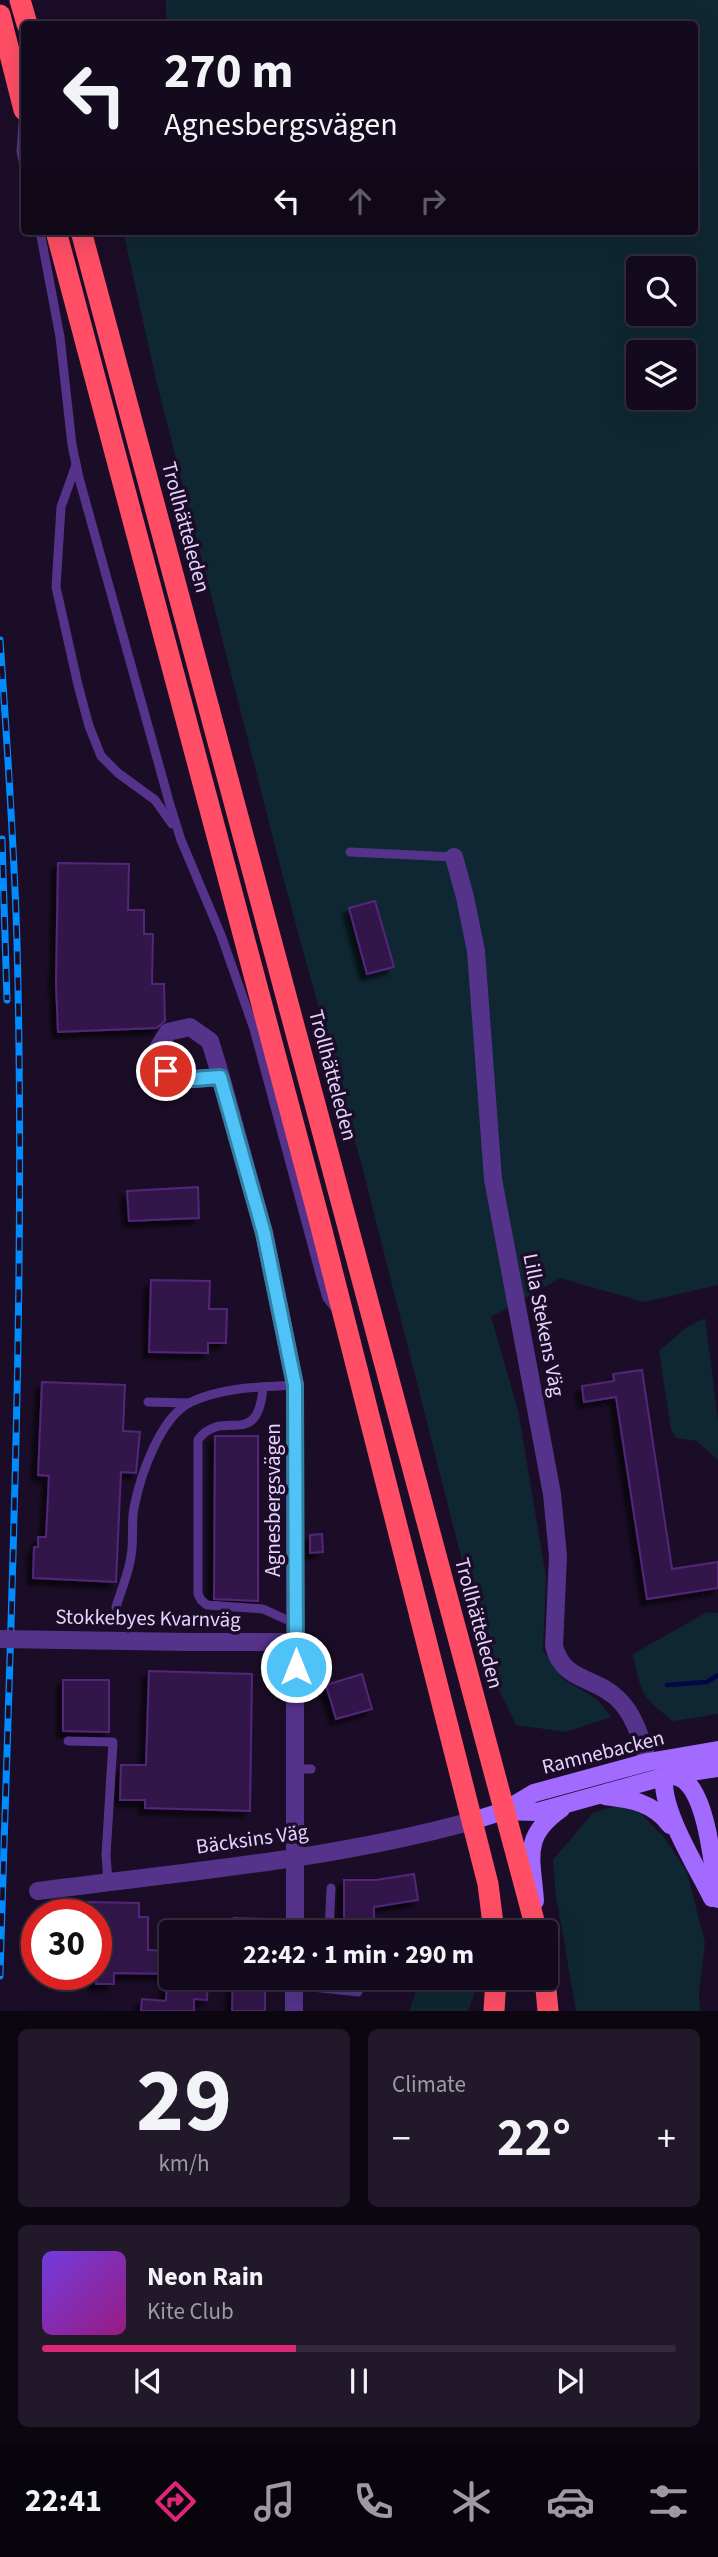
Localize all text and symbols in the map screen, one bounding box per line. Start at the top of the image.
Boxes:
text: 270 m [164,37,293,107]
icon: left [49,49,140,140]
text: Agnesbergsvägen [164,102,398,148]
icon: left [268,182,306,220]
icon: ahead [341,182,379,220]
icon: right [414,182,452,220]
map controls [626,256,696,410]
button: search [626,256,696,326]
button: layers [626,340,696,410]
street label: Trollhätteleden [154,458,218,596]
street label: Trollhätteleden [301,1006,365,1144]
pin [136,1041,196,1101]
icon: arrive [147,1052,185,1090]
street label: Lilla Stekens Väg [515,1251,573,1400]
street label: Agnesbergsvägen [258,1423,288,1577]
street label: Trollhätteleden [447,1554,511,1692]
street label: Stokkebyes Kvarnväg [55,1601,241,1635]
position arrow [259,1630,333,1704]
street label: Ramnebacken [539,1722,667,1782]
street label: Bäcksins Väg [194,1816,310,1862]
speed limit sign: 30 [21,1899,112,1990]
text: 22:42 · 1 min · 290 m [243,1936,474,1973]
text: 29 [136,2037,232,2166]
text: Climate [392,2068,466,2101]
text: 22° [497,2102,571,2176]
text: − [392,2112,411,2166]
text: + [657,2112,676,2166]
text: km/h [158,2147,210,2180]
text: Neon Rain [147,2258,264,2295]
text: Kite Club [147,2295,234,2328]
icon: previous [129,2362,167,2400]
icon: pause [340,2362,378,2400]
icon: next [551,2362,589,2400]
icon: directions [151,2477,200,2526]
icon: music [250,2477,299,2526]
icon: phone [349,2477,398,2526]
icon: climate [447,2477,496,2526]
icon: car [546,2477,595,2526]
icon: filters [644,2477,693,2526]
text: 22:41 [25,2478,102,2524]

